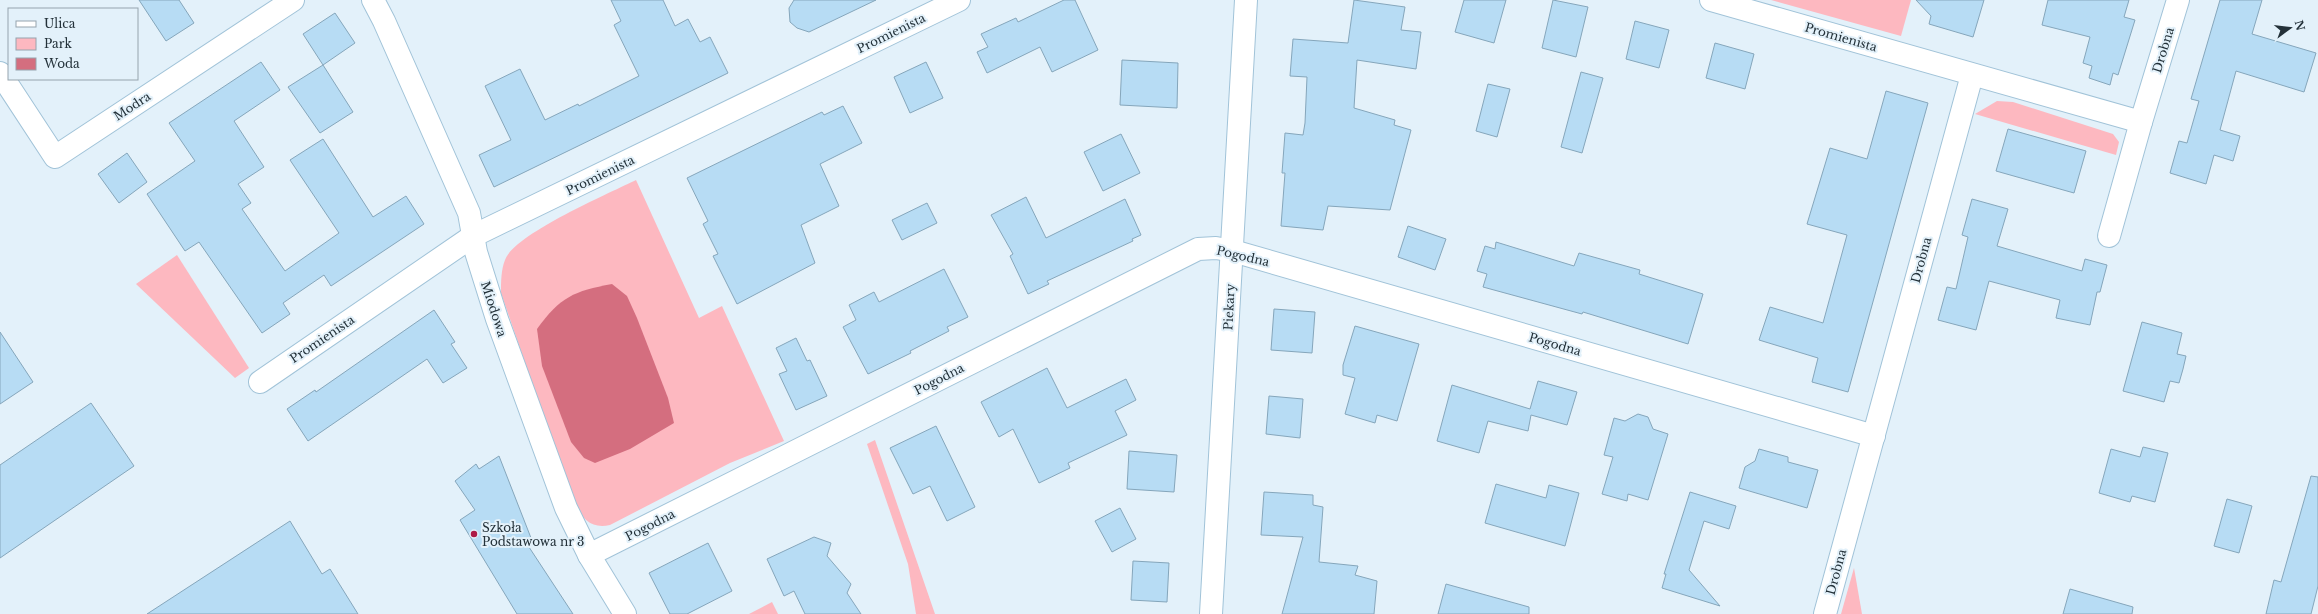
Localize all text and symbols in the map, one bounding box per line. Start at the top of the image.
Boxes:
legend [8,8,138,80]
north arrow [2270,8,2310,48]
street label: Promienista [854,10,928,56]
text: Ulica [44,16,76,31]
text: N [2292,19,2308,33]
street label: Promienista [1803,20,1879,55]
street label: Drobna [2149,25,2177,75]
text: Park [44,36,72,51]
text: Woda [43,56,80,71]
street label: Modra [111,88,154,123]
street label: Promienista [563,152,637,198]
street label: Drobna [1908,235,1934,285]
street label: Pogodna [1215,243,1271,269]
street label: Miodowa [478,279,510,339]
street label: Piekary [1220,283,1238,331]
street label: Promienista [287,312,357,366]
street label: Pogodna [1527,329,1583,359]
street label: Pogodna [912,360,967,398]
street label: Pogodna [623,506,678,544]
place label: Szkoła Podstawowa nr 3 [482,520,584,549]
marker: Szkoła Podstawowa nr 3 [469,529,479,539]
street label: Drobna [1823,547,1849,597]

